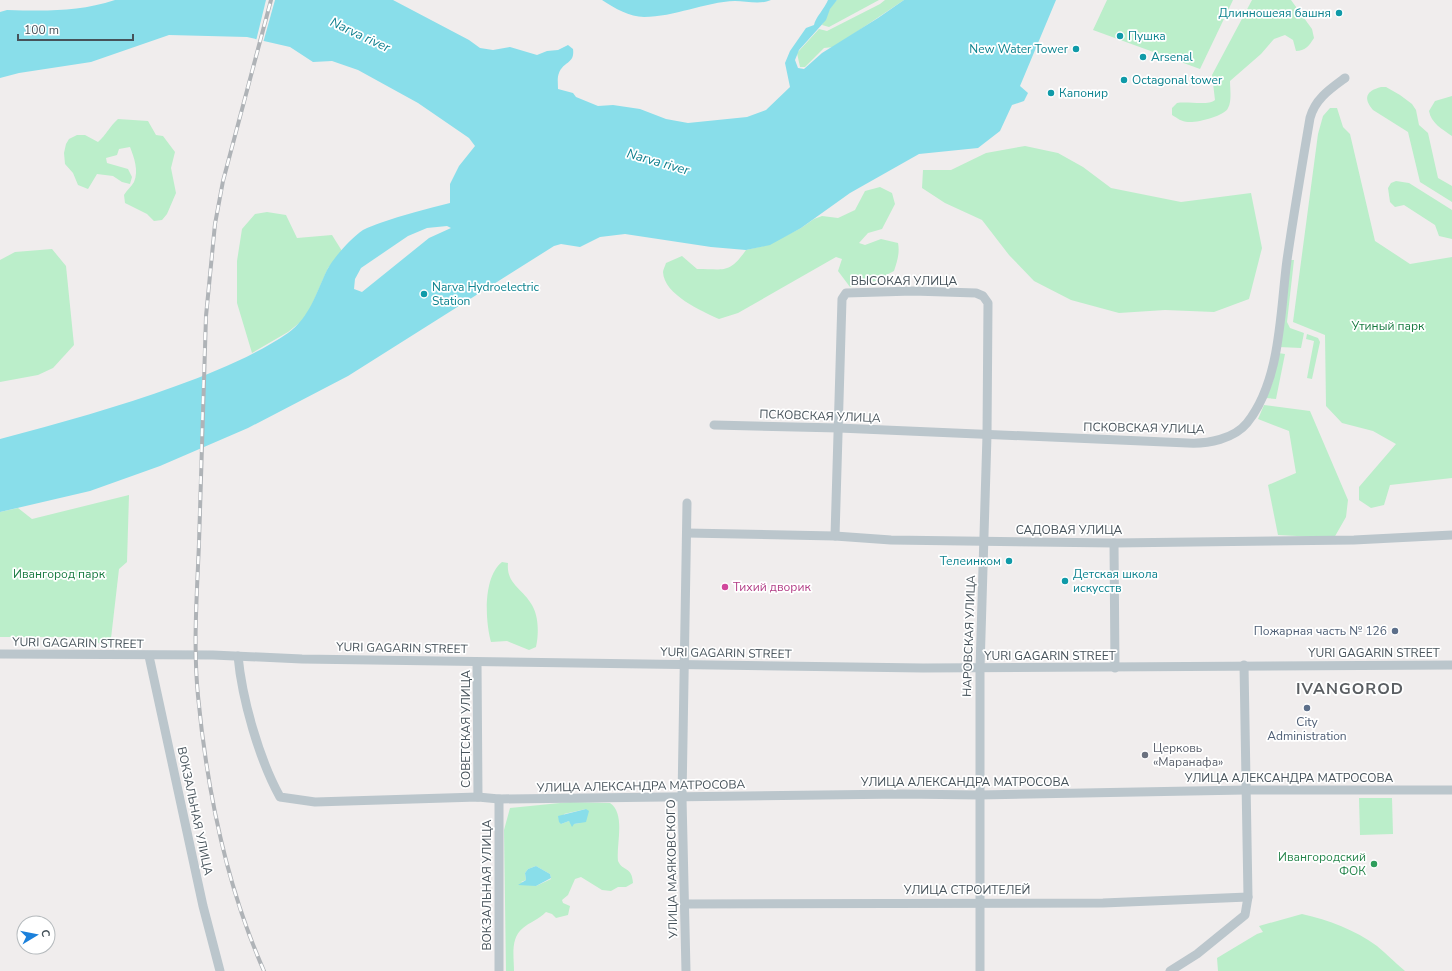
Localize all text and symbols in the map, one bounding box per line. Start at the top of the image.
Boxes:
place label: Длинношеяя башня [1218,5,1331,21]
marker: Длинношеяя башня [1334,8,1344,18]
water label: Narva river [327,13,393,57]
scale bar [18,16,133,42]
text: 100 m [24,22,59,38]
place label: Пушка [1128,28,1166,44]
marker: Пушка [1115,31,1125,41]
place label: New Water Tower [969,41,1069,57]
marker: New Water Tower [1071,44,1081,54]
place label: Arsenal [1151,49,1193,65]
marker: Arsenal [1138,52,1148,62]
place label: Octagonal tower [1132,72,1223,88]
marker: Octagonal tower [1119,75,1129,85]
place label: Капонир [1059,85,1108,101]
marker: Капонир [1046,88,1056,98]
water label: Narva river [625,145,692,180]
street label: ВЫСОКАЯ УЛИЦА [851,273,958,289]
place label: Narva Hydroelectric Station [432,279,540,309]
marker: Narva Hydroelectric Station [419,289,429,299]
park label: Утиный парк [1351,318,1425,334]
street label: ПСКОВСКАЯ УЛИЦА [759,406,881,426]
street label: ПСКОВСКАЯ УЛИЦА [1083,419,1205,437]
street label: САДОВАЯ УЛИЦА [1016,522,1123,538]
place label: Телеинком [940,553,1001,569]
marker: Телеинком [1004,556,1014,566]
park label: Ивангород парк [13,566,106,582]
place label: Детская школа искусств [1073,566,1158,596]
street label: НАРОВСКАЯ УЛИЦА [959,575,979,697]
marker: Детская школа искусств [1060,576,1070,586]
place label: Тихий дворик [733,579,811,595]
marker: Тихий дворик [720,582,730,592]
place label: Пожарная часть № 126 [1254,623,1387,639]
marker: Пожарная часть № 126 [1390,626,1400,636]
street label: YURI GAGARIN STREET [11,634,145,652]
street label: YURI GAGARIN STREET [335,639,469,657]
street label: YURI GAGARIN STREET [659,644,793,662]
street label: YURI GAGARIN STREET [1307,645,1440,661]
street label: YURI GAGARIN STREET [983,648,1116,664]
street label: СОВЕТСКАЯ УЛИЦА [458,670,474,788]
district label: IVANGOROD [1296,678,1404,700]
marker: City Administration [1302,703,1312,713]
place label: City Administration [1267,714,1347,744]
place label: Церковь «Маранафа» [1153,740,1223,770]
street label: ВОКЗАЛЬНАЯ УЛИЦА [174,745,217,877]
marker: Церковь «Маранафа» [1140,750,1150,760]
street label: УЛИЦА АЛЕКСАНДРА МАТРОСОВА [1184,770,1393,786]
street label: УЛИЦА АЛЕКСАНДРА МАТРОСОВА [860,774,1069,790]
street label: УЛИЦА АЛЕКСАНДРА МАТРОСОВА [536,776,746,796]
street label: УЛИЦА МАЯКОВСКОГО [663,799,681,940]
street label: ВОКЗАЛЬНАЯ УЛИЦА [479,819,495,951]
place label: Ивангородский ФОК [1278,849,1366,879]
marker: Ивангородский ФОК [1369,859,1379,869]
street label: УЛИЦА СТРОИТЕЛЕЙ [903,882,1030,898]
north arrow [16,915,56,955]
text: С [37,928,53,939]

